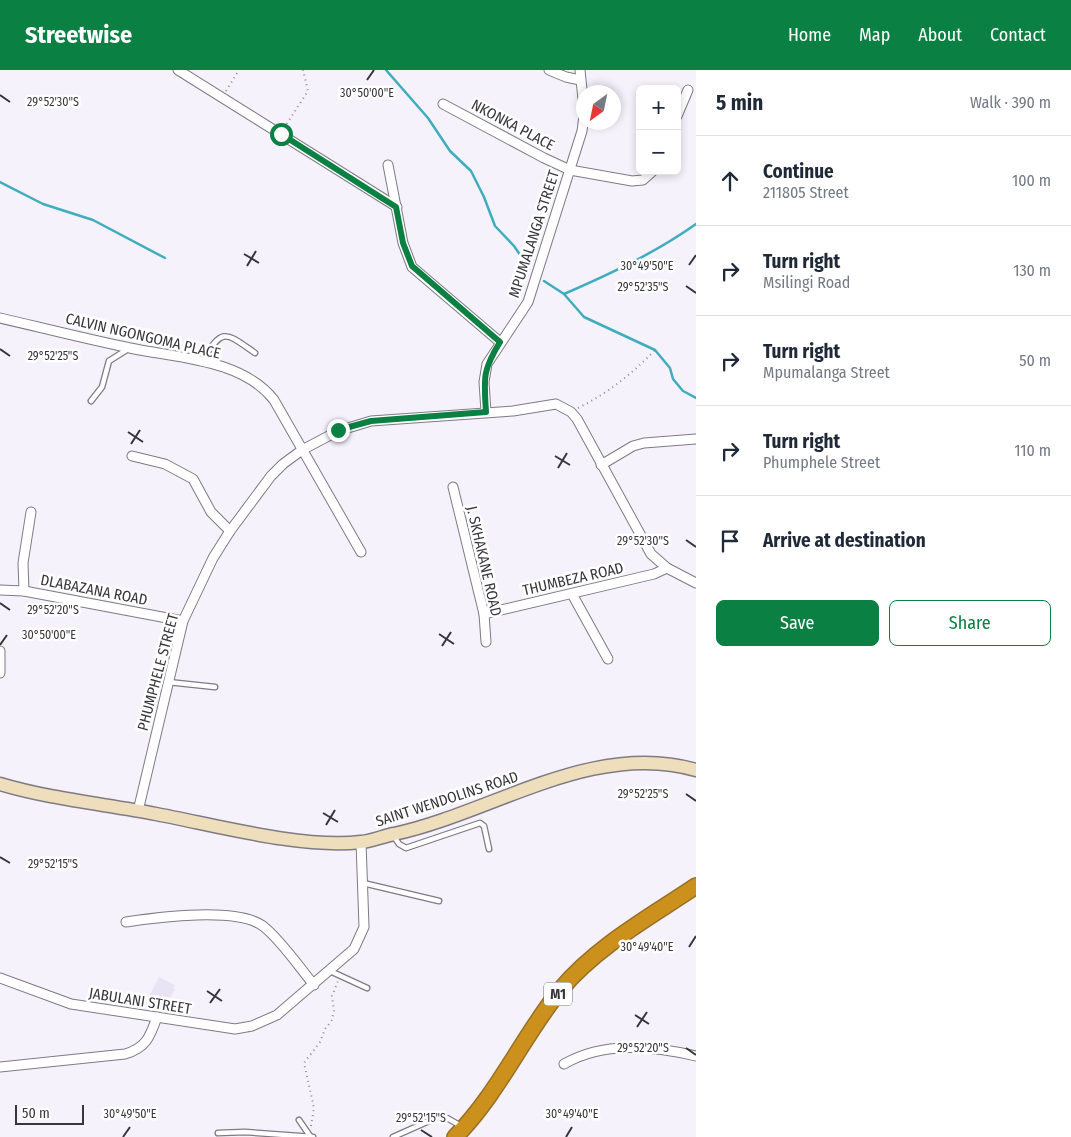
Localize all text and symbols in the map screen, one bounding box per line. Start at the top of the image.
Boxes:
text: Streetwise [25,21,132,49]
text: Home [788,24,831,46]
text: Map [859,24,890,46]
text: About [918,24,962,46]
text: Contact [990,24,1046,46]
north arrow [576,85,621,130]
map controls [636,85,681,175]
button: + [636,85,681,130]
text: 30°50'00"E [340,86,394,100]
text: 5 min [716,90,763,116]
text: Walk · 390 m [970,93,1051,112]
text: 29°52'30"S [27,95,79,109]
street label: NKONKA PLACE [468,96,558,154]
route start [270,123,293,146]
button: − [636,130,681,175]
text: Continue [763,160,834,183]
icon: ahead [716,167,744,195]
street label: MPUMALANGA STREET [505,168,563,300]
text: 100 m [1012,171,1051,190]
text: 211805 Street [763,183,849,202]
text: Turn right [763,250,840,273]
icon: right [716,257,744,285]
text: 30°49'50"E [621,259,674,273]
text: 130 m [1013,261,1051,280]
text: Msilingi Road [763,273,850,292]
text: 29°52'35"S [618,280,668,294]
street label: CALVIN NGONGOMA PLACE [64,309,222,363]
text: Turn right [763,340,840,363]
icon: right [716,347,744,375]
text: 29°52'25"S [28,349,78,363]
text: 50 m [1019,351,1051,370]
text: Mpumalanga Street [763,363,890,382]
route end [327,419,350,442]
text: Turn right [763,430,840,453]
icon: right [716,437,744,465]
text: 110 m [1014,441,1051,460]
text: Phumphele Street [763,453,880,472]
street label: J. SKHAKANE ROAD [463,504,505,618]
icon: arrive [716,527,744,555]
text: Arrive at destination [763,529,926,552]
text: 29°52'30"S [617,534,669,548]
street label: THUMBEZA ROAD [521,559,625,599]
street label: DLABAZANA ROAD [39,571,149,609]
button: Save [716,600,879,646]
button: Share [889,600,1051,646]
text: 29°52'20"S [27,603,79,617]
street label: PHUMPHELE STREET [134,611,182,733]
text: 30°50'00"E [22,628,76,642]
street label: SAINT WENDOLINS ROAD [373,767,521,831]
text: 29°52'25"S [618,787,668,801]
text: 29°52'15"S [28,857,78,871]
text: 30°49'40"E [621,940,674,954]
road number: M1 [544,982,572,1006]
street label: JABULANI STREET [88,984,192,1018]
text: 29°52'20"S [617,1041,669,1055]
scale bar [15,1102,84,1125]
text: 50 m [22,1105,50,1122]
text: 30°49'50"E [104,1107,157,1121]
text: 30°49'40"E [546,1107,599,1121]
text: 29°52'15"S [396,1111,446,1125]

